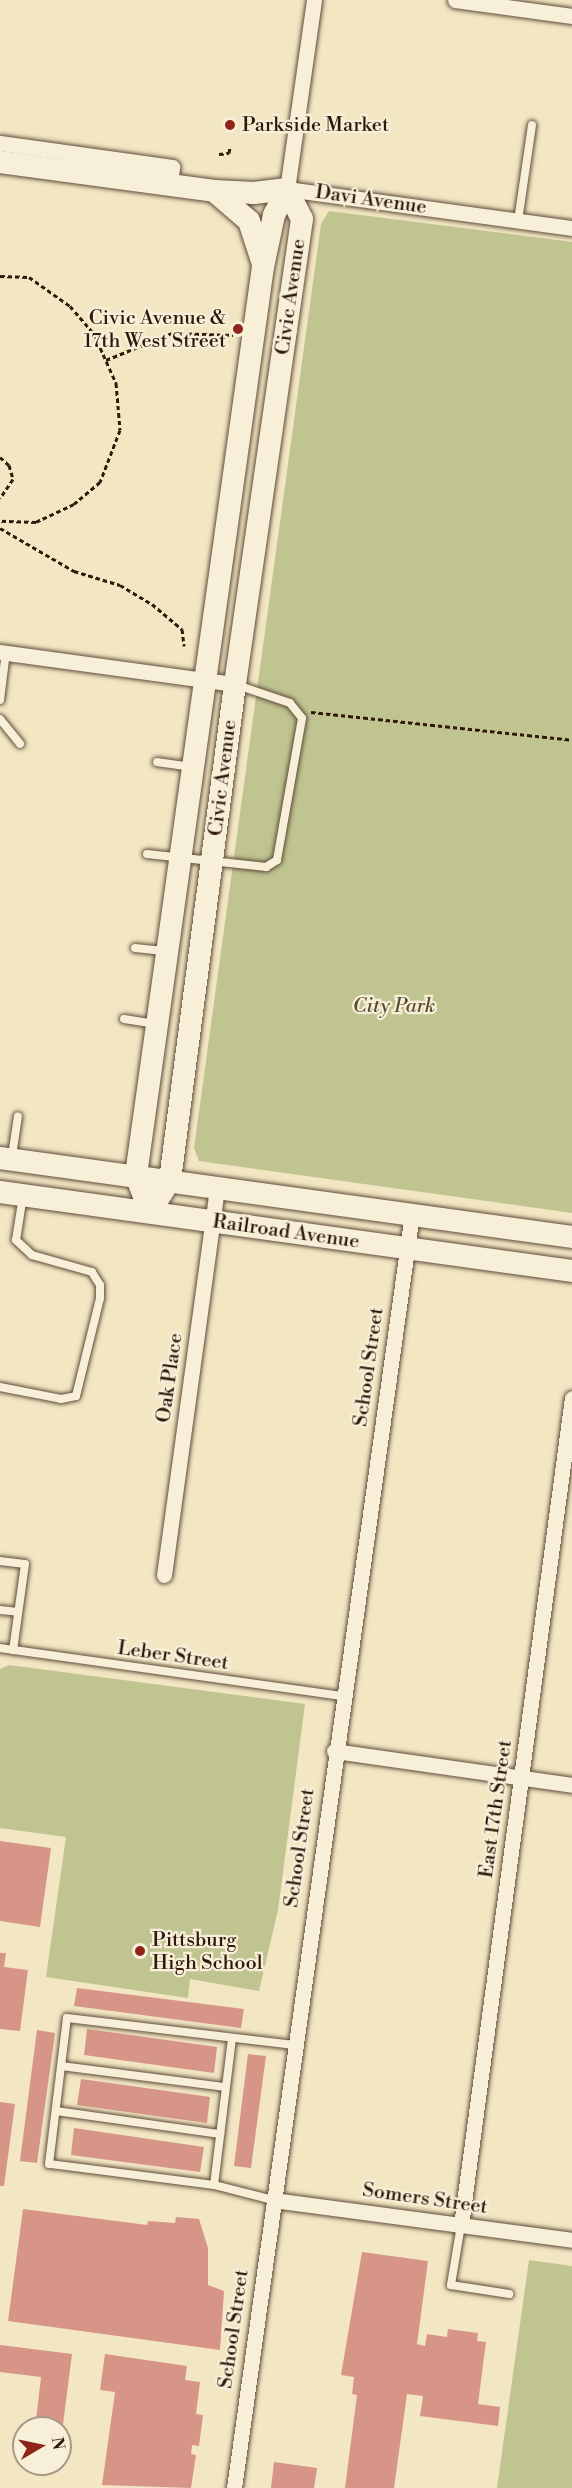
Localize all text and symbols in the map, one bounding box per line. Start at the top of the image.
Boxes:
place label: Parkside Market [242,113,389,137]
marker: Parkside Market [223,118,237,132]
street label: Davi Avenue [314,180,428,220]
street label: Civic Avenue [271,237,311,357]
place label: Civic Avenue & 17th West Street [84,306,226,353]
marker: Civic Avenue & 17th West Street [231,322,245,336]
street label: Civic Avenue [204,718,242,838]
park label: City Park [353,994,435,1018]
street label: Railroad Avenue [211,1210,361,1254]
street label: School Street [349,1306,389,1428]
street label: Oak Place [152,1332,188,1424]
street label: Leber Street [116,1636,230,1676]
street label: East 17th Street [474,1738,518,1880]
street label: School Street [280,1787,320,1909]
place label: Pittsburg High School [152,1928,263,1975]
marker: Pittsburg High School [133,1944,147,1958]
street label: Somers Street [361,2178,489,2220]
street label: School Street [214,2268,254,2390]
north arrow [12,2416,72,2476]
text: N [47,2436,69,2451]

